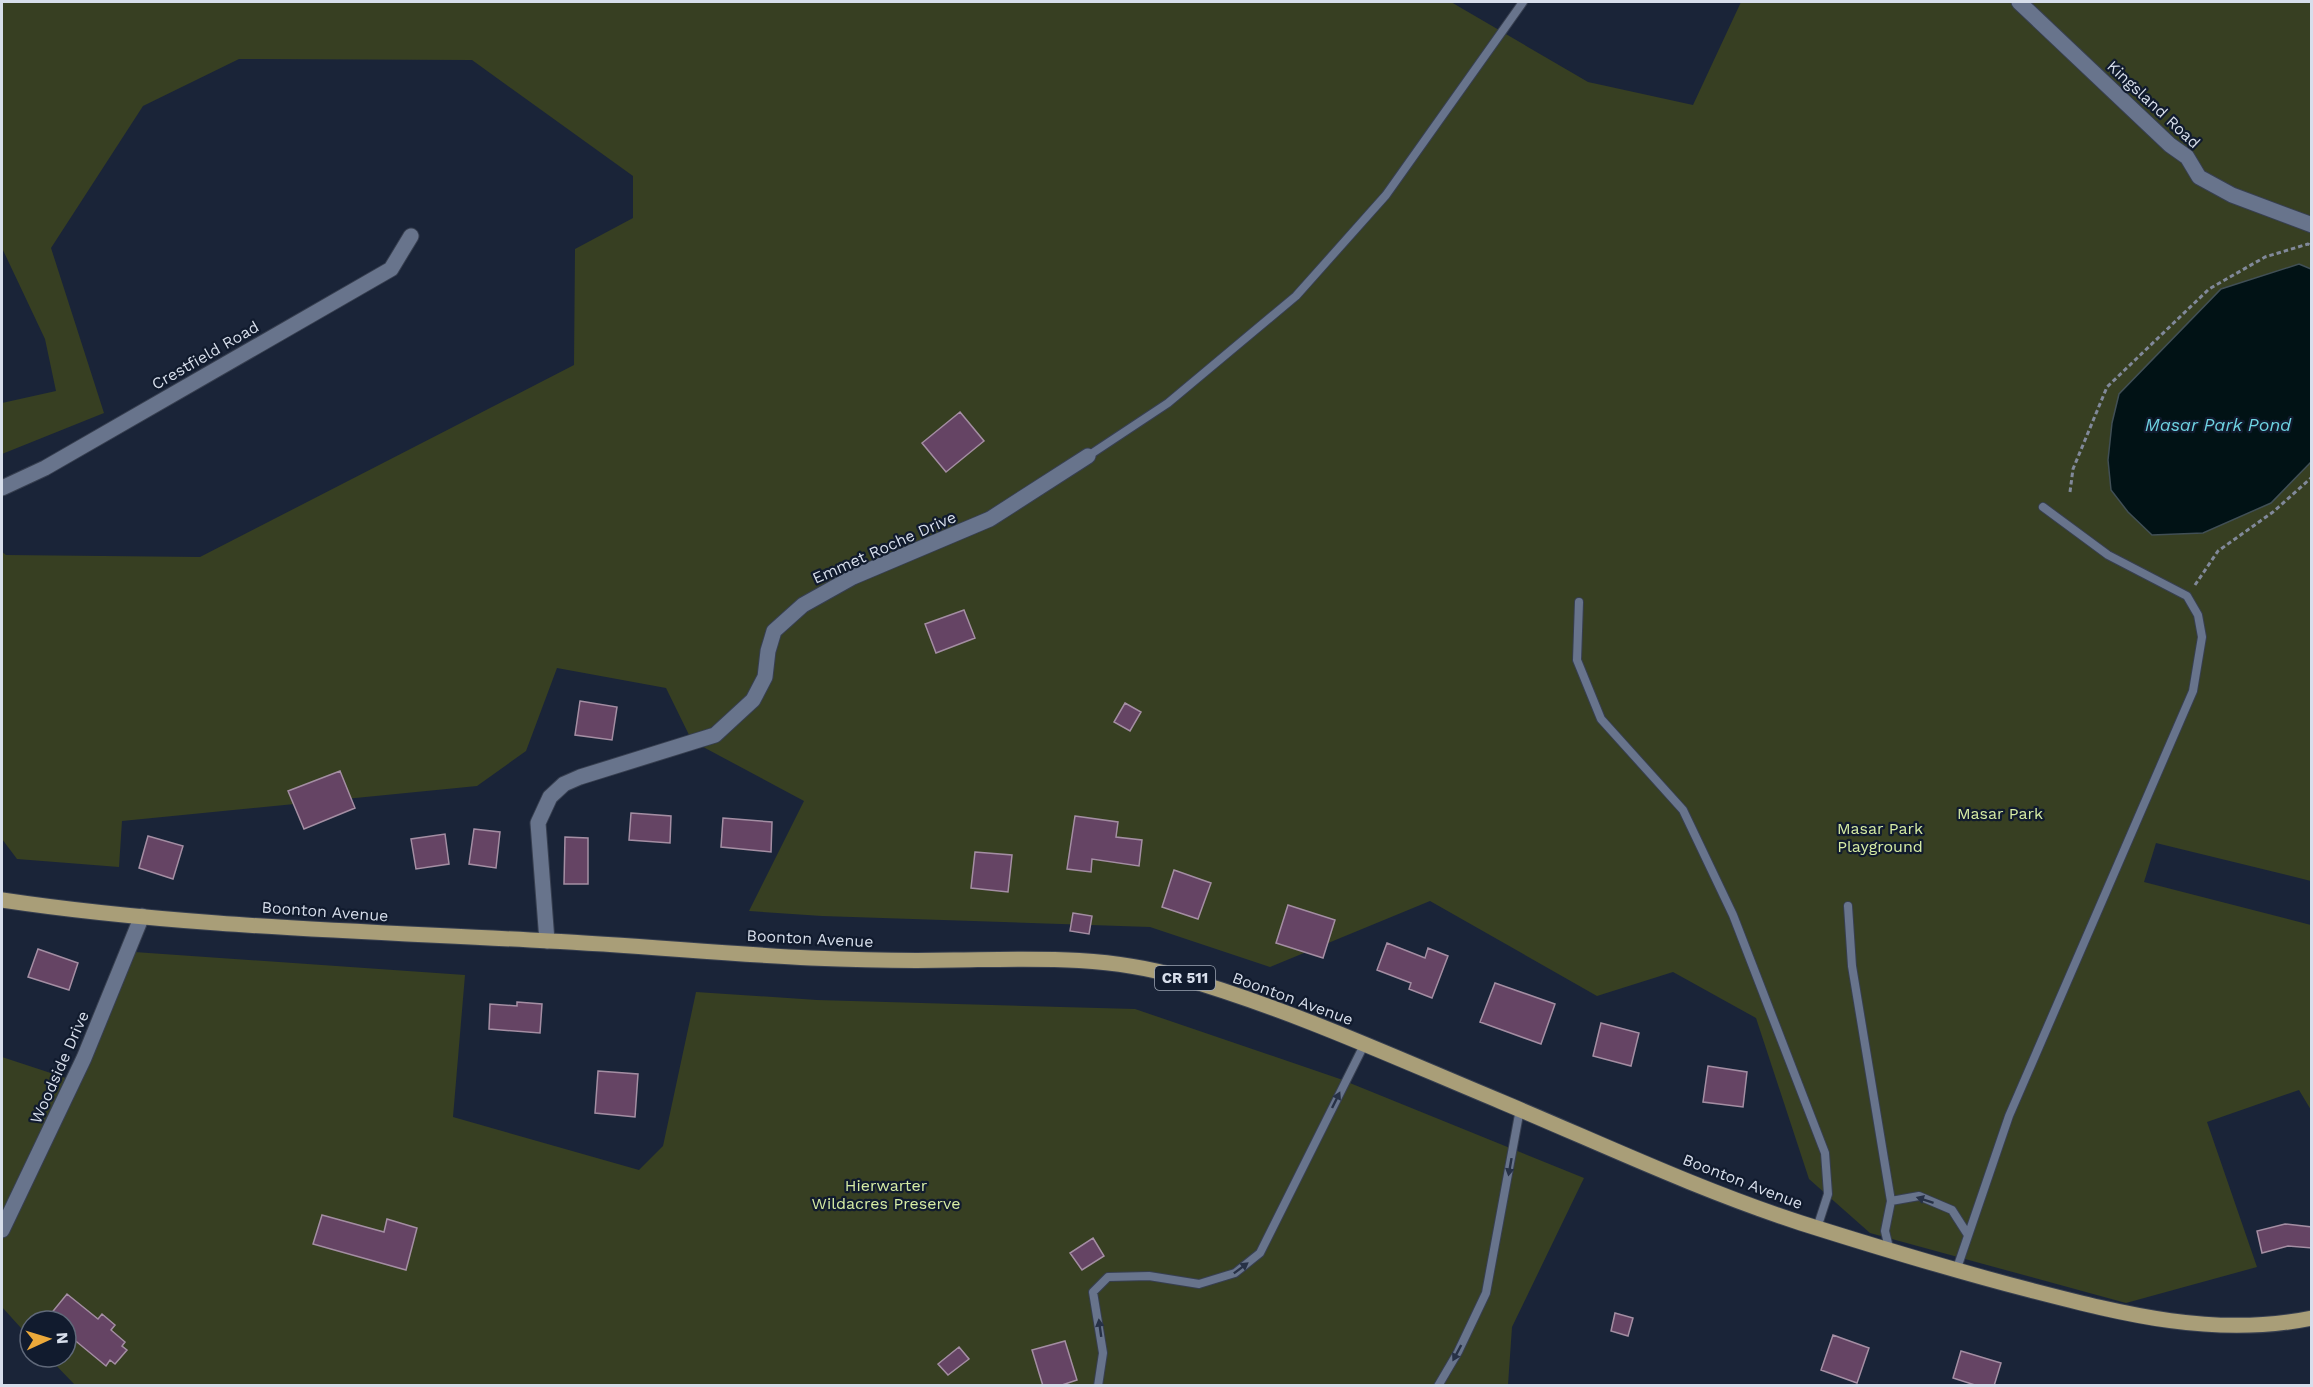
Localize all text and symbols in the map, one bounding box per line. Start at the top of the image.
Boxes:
street label: Kingsland Road [2103,56,2204,152]
street label: Crestfield Road [148,317,262,394]
water label: Masar Park Pond [2145,414,2292,435]
street label: Emmet Roche Drive [809,507,959,588]
park label: Masar Park [1957,804,2043,823]
park label: Masar Park Playground [1837,819,1923,856]
street label: Boonton Avenue [261,898,389,925]
street label: Boonton Avenue [746,926,874,951]
road number: CR 511 [1155,966,1215,990]
street label: Boonton Avenue [1230,968,1356,1029]
street label: Woodside Drive [26,1008,93,1126]
one-way arrow [1331,1091,1341,1109]
street label: Boonton Avenue [1680,1150,1806,1213]
one-way arrow [1505,1157,1514,1176]
park label: Hierwarter Wildacres Preserve [812,1176,960,1213]
one-way arrow [1916,1194,1934,1204]
one-way arrow [1233,1262,1249,1274]
north arrow [18,1309,78,1369]
one-way arrow [1095,1318,1104,1337]
text: N [53,1331,72,1345]
one-way arrow [1452,1345,1462,1362]

